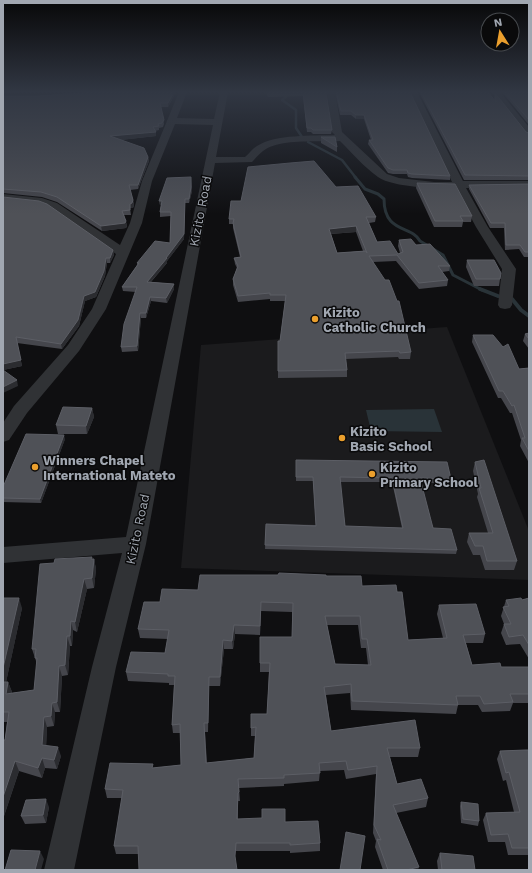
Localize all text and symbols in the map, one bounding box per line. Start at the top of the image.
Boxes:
north arrow [480,12,520,52]
text: N [493,16,503,30]
street label: Kizito Road [186,174,215,248]
place label: Kizito Catholic Church [323,305,426,335]
marker: Kizito Catholic Church [310,314,320,324]
place label: Kizito Basic School [350,424,433,454]
marker: Kizito Basic School [337,433,347,443]
place label: Winners Chapel International Mateto [43,453,176,483]
place label: Kizito Primary School [380,460,479,490]
marker: Winners Chapel International Mateto [30,462,40,472]
marker: Kizito Primary School [367,469,377,479]
street label: Kizito Road [123,492,152,566]

